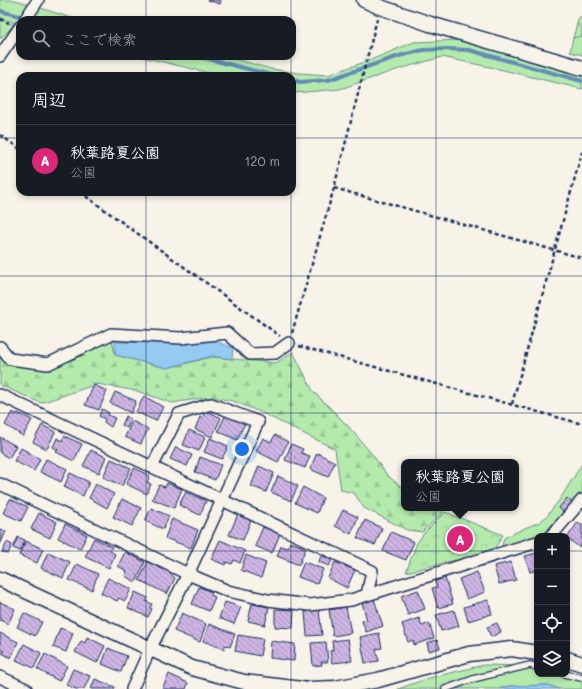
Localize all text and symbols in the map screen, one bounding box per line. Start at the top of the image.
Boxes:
search box [16,16,296,60]
icon: search [30,27,52,49]
text: ここで検索 [62,29,137,49]
text: 周辺 [32,88,66,110]
text: 秋葉路夏公園 [70,142,160,162]
text: A [40,152,50,169]
text: 120 m [244,152,280,169]
text: 公園 [70,163,96,180]
your location [232,439,252,459]
popup [401,459,519,511]
text: 秋葉路夏公園 [415,466,505,486]
text: 公園 [415,487,441,504]
pin: A [447,524,473,554]
map controls [534,533,570,677]
button: + [534,533,570,569]
button: − [534,569,570,605]
button: locate [534,605,570,641]
button: layers [534,641,570,677]

